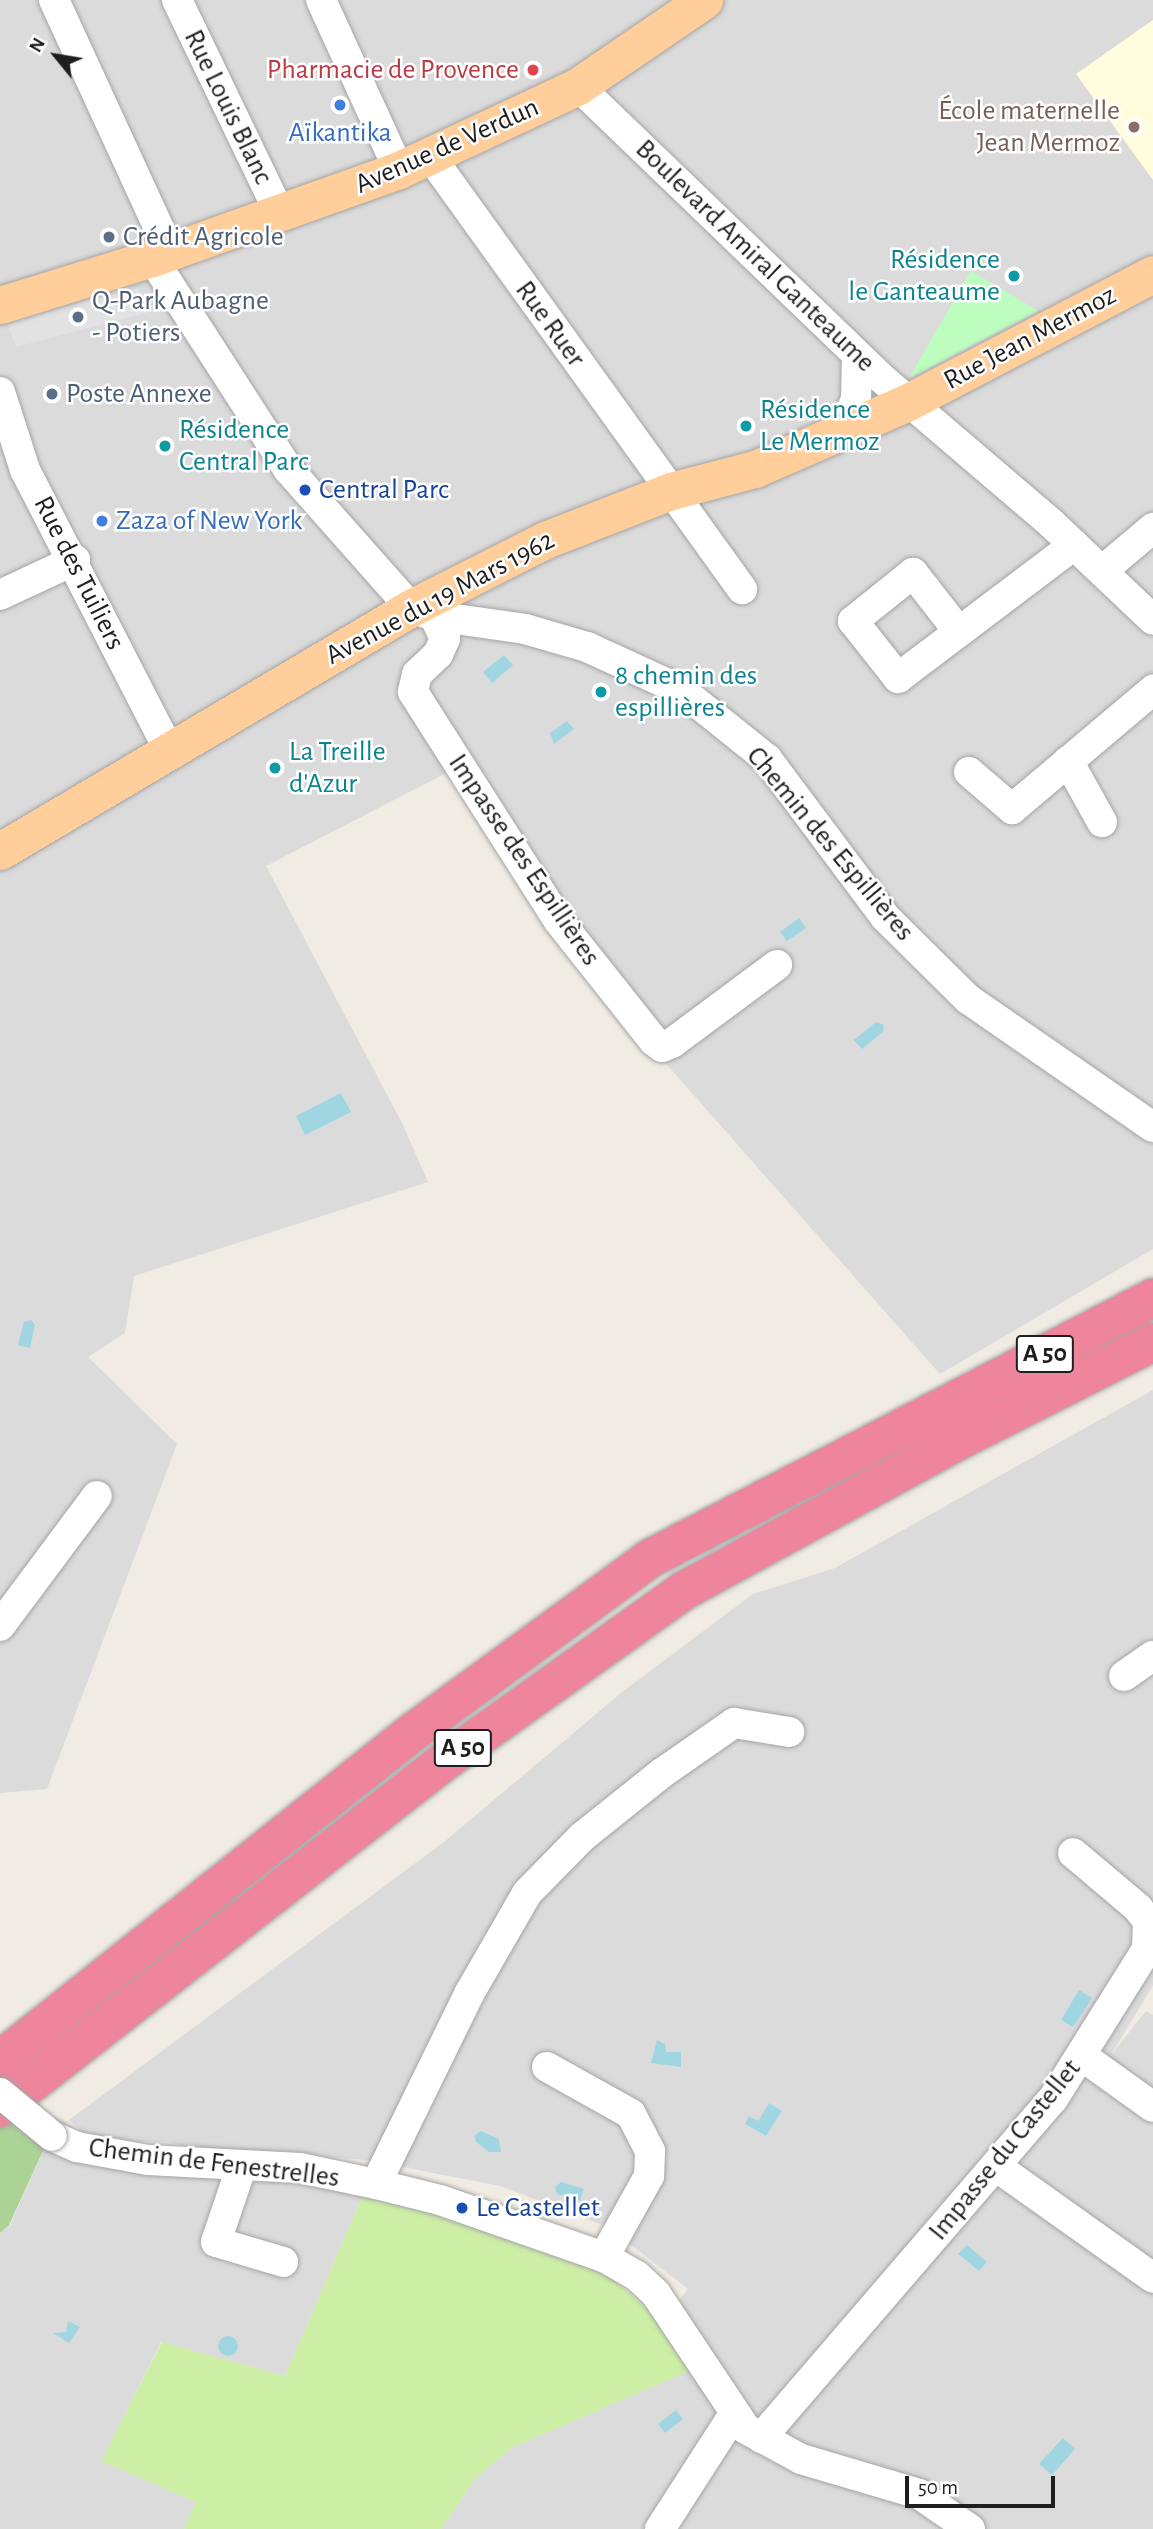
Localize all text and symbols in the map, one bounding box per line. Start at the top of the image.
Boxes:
north arrow [21,21,91,91]
street label: Rue Louis Blanc [176,24,280,190]
text: N [26,35,49,56]
place label: Pharmacie de Provence [267,53,519,87]
marker: Pharmacie de Provence [525,62,541,78]
street label: Avenue de Verdun [350,90,544,202]
place label: École maternelle Jean Mermoz [938,94,1120,160]
marker: Aïkantika [332,97,348,113]
place label: Aïkantika [288,116,392,150]
marker: École maternelle Jean Mermoz [1126,119,1142,135]
street label: Boulevard Amiral Ganteaume [628,133,882,379]
place label: Crédit Agricole [123,220,284,254]
marker: Crédit Agricole [101,229,117,245]
place label: Résidence le Ganteaume [848,243,1000,309]
marker: Résidence le Ganteaume [1006,268,1022,284]
street label: Rue Ruer [508,275,592,373]
street label: Rue Jean Mermoz [938,278,1122,398]
place label: Q-Park Aubagne - Potiers [92,284,269,350]
marker: Q-Park Aubagne - Potiers [70,309,86,325]
place label: Poste Annexe [66,377,212,411]
marker: Poste Annexe [44,386,60,402]
place label: Résidence Le Mermoz [760,393,880,459]
place label: Résidence Central Parc [179,413,309,479]
marker: Résidence Le Mermoz [738,418,754,434]
marker: Résidence Central Parc [157,438,173,454]
place label: Central Parc [319,473,449,507]
marker: Central Parc [297,482,313,498]
street label: Rue des Tuiliers [26,491,132,655]
place label: Zaza of New York [116,504,302,538]
marker: Zaza of New York [94,513,110,529]
street label: Avenue du 19 Mars 1962 [320,523,560,673]
place label: 8 chemin des espillières [615,659,757,725]
marker: 8 chemin des espillières [593,684,609,700]
place label: La Treille d'Azur [289,735,386,801]
street label: Chemin des Espillières [739,740,921,948]
street label: Impasse des Espillières [441,748,607,972]
marker: La Treille d'Azur [267,760,283,776]
road number: A 50 [1015,1331,1075,1376]
road number: A 50 [433,1726,493,1770]
street label: Impasse du Castellet [922,2053,1088,2247]
street label: Chemin de Fenestrelles [87,2131,341,2195]
place label: Le Castellet [476,2191,600,2225]
marker: Le Castellet [454,2200,470,2216]
scale bar [908,2462,1058,2506]
text: 50 m [918,2477,958,2498]

